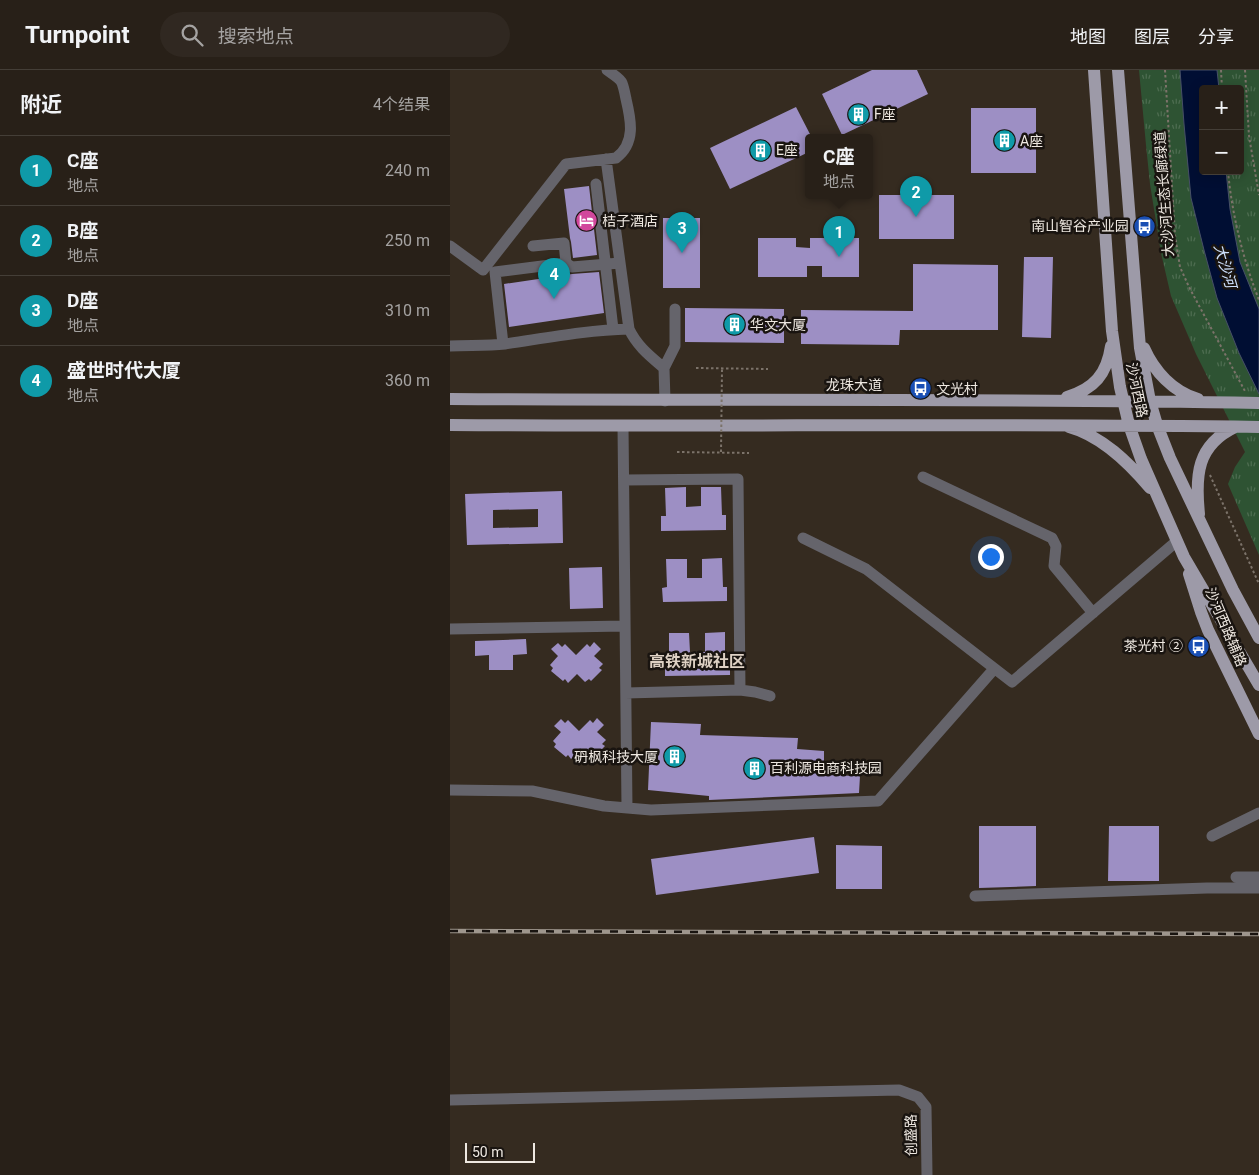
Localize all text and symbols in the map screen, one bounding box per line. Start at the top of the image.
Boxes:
search box [160,12,510,57]
text: Turnpoint [25,21,130,49]
icon: search [178,21,206,49]
text: 搜索地点 [218,25,294,48]
text: 地图 [1070,26,1106,47]
text: 图层 [1134,26,1170,47]
text: 分享 [1198,26,1234,47]
map controls [1199,85,1244,175]
button: + [1199,85,1244,130]
text: 附近 [20,93,62,117]
text: 4个结果 [373,95,430,114]
building icon: F座 [846,102,870,126]
place label: F座 [874,106,896,122]
building icon: A座 [992,129,1016,153]
button: − [1199,130,1244,175]
street label: 大沙河生态长廊绿道 [1152,131,1176,257]
place label: A座 [1020,133,1043,149]
popup [805,134,873,199]
building icon: E座 [748,138,772,162]
place label: E座 [776,142,798,158]
text: C座 [823,145,854,168]
text: C座 [67,149,98,172]
text: 1 [31,161,41,180]
text: 240 m [385,161,430,180]
text: 地点 [823,172,855,191]
text: 地点 [67,176,99,195]
pin: 2 [900,176,932,217]
hotel icon: 桔子酒店 [574,209,598,233]
pin: 3 [666,212,698,253]
place label: 桔子酒店 [602,213,658,229]
bus stop icon: 南山智谷产业园 [1133,214,1157,238]
pin: 1 [823,216,855,257]
place label: 南山智谷产业园 [1031,218,1129,234]
text: B座 [67,219,98,242]
text: 2 [31,231,41,250]
text: 250 m [385,231,430,250]
water label: 大沙河 [1210,242,1241,293]
text: 地点 [67,246,99,265]
pin: 4 [538,258,570,299]
text: D座 [67,289,98,312]
text: 3 [31,301,41,320]
text: 310 m [385,301,430,320]
building icon: 华文大厦 [722,313,746,337]
text: 地点 [67,316,99,335]
place label: 华文大厦 [750,317,806,333]
text: 盛世时代大厦 [67,359,181,382]
street label: 沙河西路 [1123,361,1151,419]
text: 4 [31,371,41,390]
text: 360 m [385,371,430,390]
street label: 龙珠大道 [826,377,882,393]
bus stop icon: 文光村 [908,377,932,401]
place label: 文光村 [936,381,978,397]
text: 地点 [67,386,99,405]
your location [978,544,1004,570]
street label: 沙河西路辅路 [1202,585,1250,669]
bus stop icon: 茶光村 ② [1187,634,1211,658]
place label: 茶光村 ② [1124,638,1183,654]
district label: 高铁新城社区 [649,652,745,671]
building icon: 砃枫科技大厦 [662,745,686,769]
place label: 砃枫科技大厦 [574,749,658,765]
building icon: 百利源电商科技园 [742,756,766,780]
place label: 百利源电商科技园 [770,760,882,776]
street label: 创盛路 [903,1114,919,1156]
scale bar [465,1140,535,1163]
text: 50 m [472,1144,504,1160]

